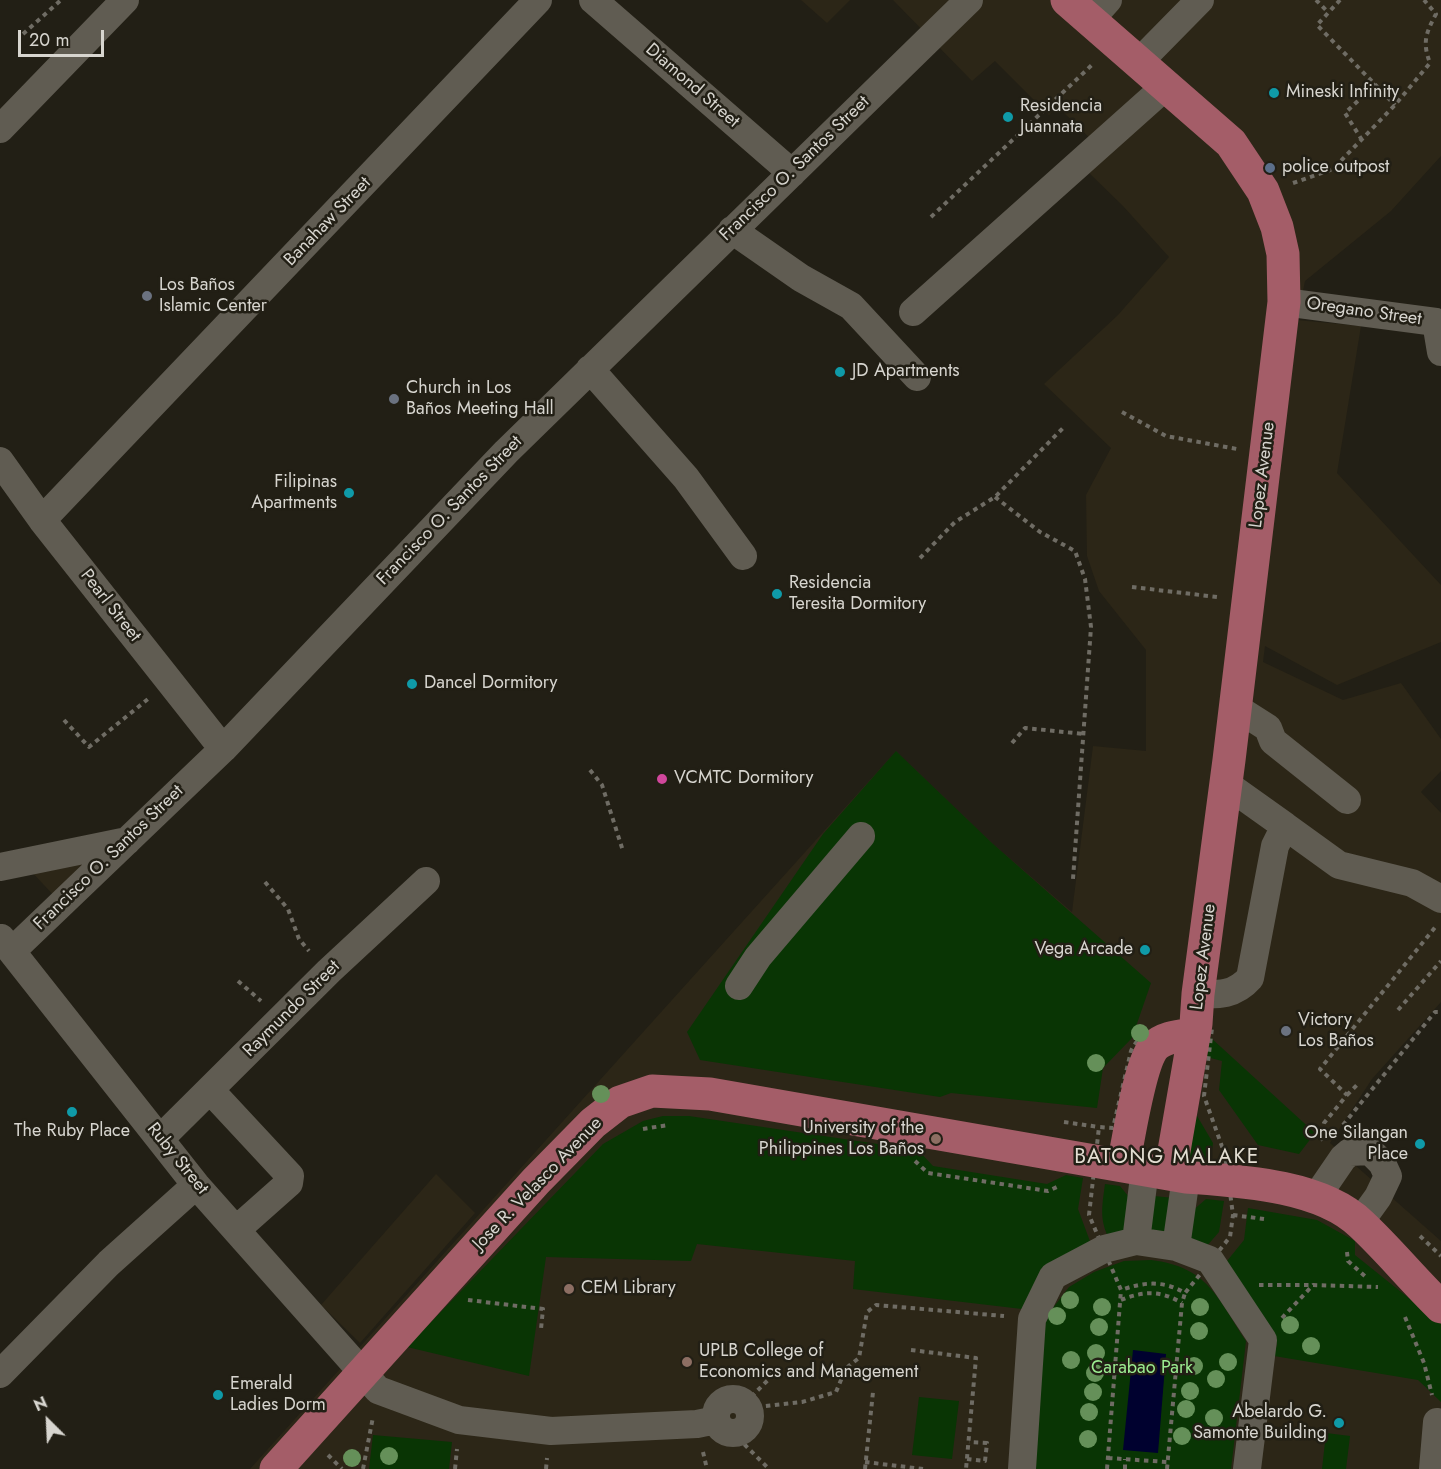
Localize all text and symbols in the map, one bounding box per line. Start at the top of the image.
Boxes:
scale bar [21,18,106,56]
text: 20 m [29,27,69,53]
street label: Diamond Street [641,39,743,133]
place label: Mineski Infinity [1286,82,1399,104]
marker: Mineski Infinity [1267,86,1281,100]
street label: Francisco O. Santos Street [716,92,874,246]
place label: Residencia Juannata [1020,96,1102,138]
marker: Residencia Juannata [1001,110,1015,124]
place label: police outpost [1282,157,1389,179]
marker: police outpost [1263,161,1277,175]
street label: Banahaw Street [280,173,376,271]
place label: Los Baños Islamic Center [159,275,267,318]
marker: Los Baños Islamic Center [140,289,154,303]
street label: Oregano Street [1305,293,1423,331]
place label: JD Apartments [852,361,960,383]
marker: JD Apartments [833,365,847,379]
place label: Church in Los Baños Meeting Hall [406,378,554,420]
marker: Church in Los Baños Meeting Hall [387,392,401,406]
street label: Lopez Avenue [1246,421,1280,529]
street label: Francisco O. Santos Street [373,432,527,590]
place label: Filipinas Apartments [251,472,337,514]
marker: Filipinas Apartments [342,486,356,500]
street label: Pearl Street [75,566,145,646]
place label: Residencia Teresita Dormitory [789,573,926,616]
marker: Residencia Teresita Dormitory [770,587,784,601]
place label: Dancel Dormitory [424,673,558,695]
marker: Dancel Dormitory [405,677,419,691]
place label: VCMTC Dormitory [674,768,813,790]
marker: VCMTC Dormitory [655,772,669,786]
street label: Francisco O. Santos Street [30,781,188,935]
street label: Lopez Avenue [1187,903,1221,1011]
place label: Vega Arcade [1034,939,1133,961]
marker: Vega Arcade [1138,943,1152,957]
street label: Raymundo Street [239,956,345,1062]
place label: Victory Los Baños [1298,1010,1374,1052]
marker: Victory Los Baños [1279,1024,1293,1038]
marker: The Ruby Place [65,1105,79,1119]
street label: Jose R. Velasco Avenue [469,1113,607,1255]
place label: University of the Philippines Los Baños [759,1118,924,1160]
street label: Ruby Street [142,1119,212,1199]
place label: The Ruby Place [14,1121,130,1143]
place label: One Silangan Place [1305,1123,1408,1166]
marker: University of the Philippines Los Baños [929,1132,943,1146]
marker: One Silangan Place [1413,1137,1427,1151]
district label: BATONG MALAKE [1074,1145,1260,1171]
place label: CEM Library [581,1278,676,1300]
marker: CEM Library [562,1282,576,1296]
place label: UPLB College of Economics and Management [699,1341,918,1384]
marker: UPLB College of Economics and Management [680,1355,694,1369]
park label: Carabao Park [1091,1358,1193,1380]
place label: Emerald Ladies Dorm [230,1374,326,1416]
marker: Emerald Ladies Dorm [211,1388,225,1402]
north arrow [18,1391,78,1451]
text: N [30,1391,51,1417]
place label: Abelardo G. Samonte Building [1193,1402,1327,1444]
marker: Abelardo G. Samonte Building [1332,1416,1346,1430]

